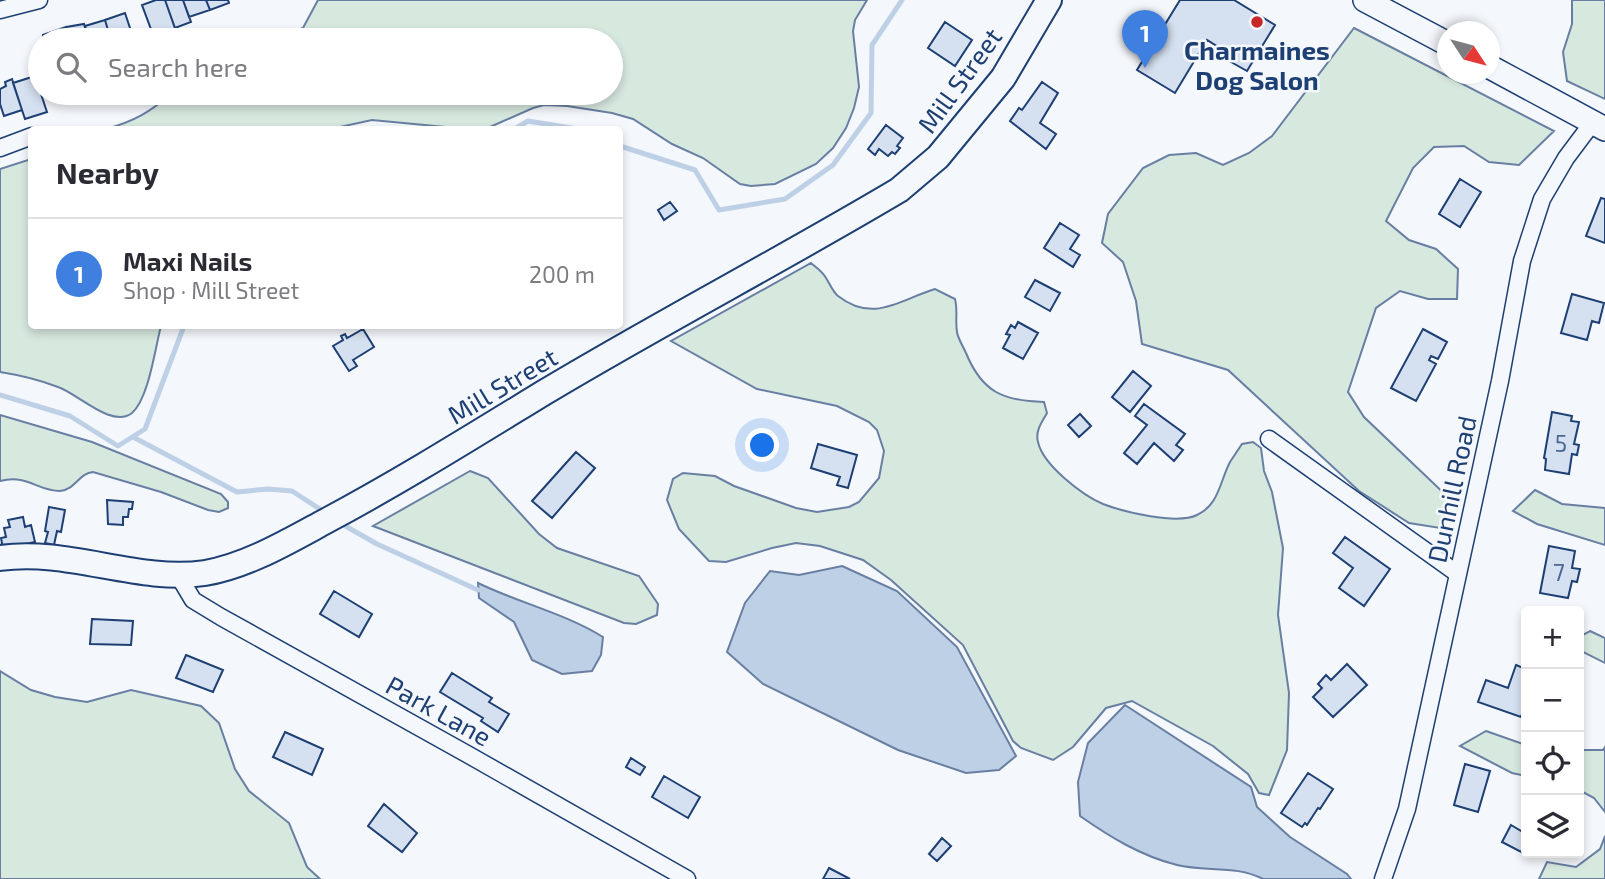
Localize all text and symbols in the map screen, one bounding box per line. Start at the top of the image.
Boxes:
pin: 1 [1122,10,1168,68]
marker: Charmaines Dog Salon [1249,14,1265,30]
street label: Mill Street [911,21,1007,139]
north arrow [1437,21,1500,84]
search box [28,28,623,105]
place label: Charmaines Dog Salon [1184,34,1330,95]
icon: search [52,48,90,86]
text: Search here [108,51,248,82]
text: Nearby [56,154,159,190]
text: Maxi Nails [123,245,252,276]
text: 1 [74,260,84,288]
text: 200 m [529,260,595,288]
text: Shop · Mill Street [123,276,299,304]
street label: Mill Street [442,340,562,430]
street label: Dunhill Road [1420,413,1482,565]
your location [745,428,779,462]
house number: 5 [1555,429,1567,457]
house number: 7 [1553,558,1565,586]
map controls [1521,606,1584,858]
button: + [1521,606,1584,669]
street label: Park Lane [381,668,497,752]
button: − [1521,669,1584,732]
button: locate [1521,732,1584,795]
button: layers [1521,795,1584,858]

